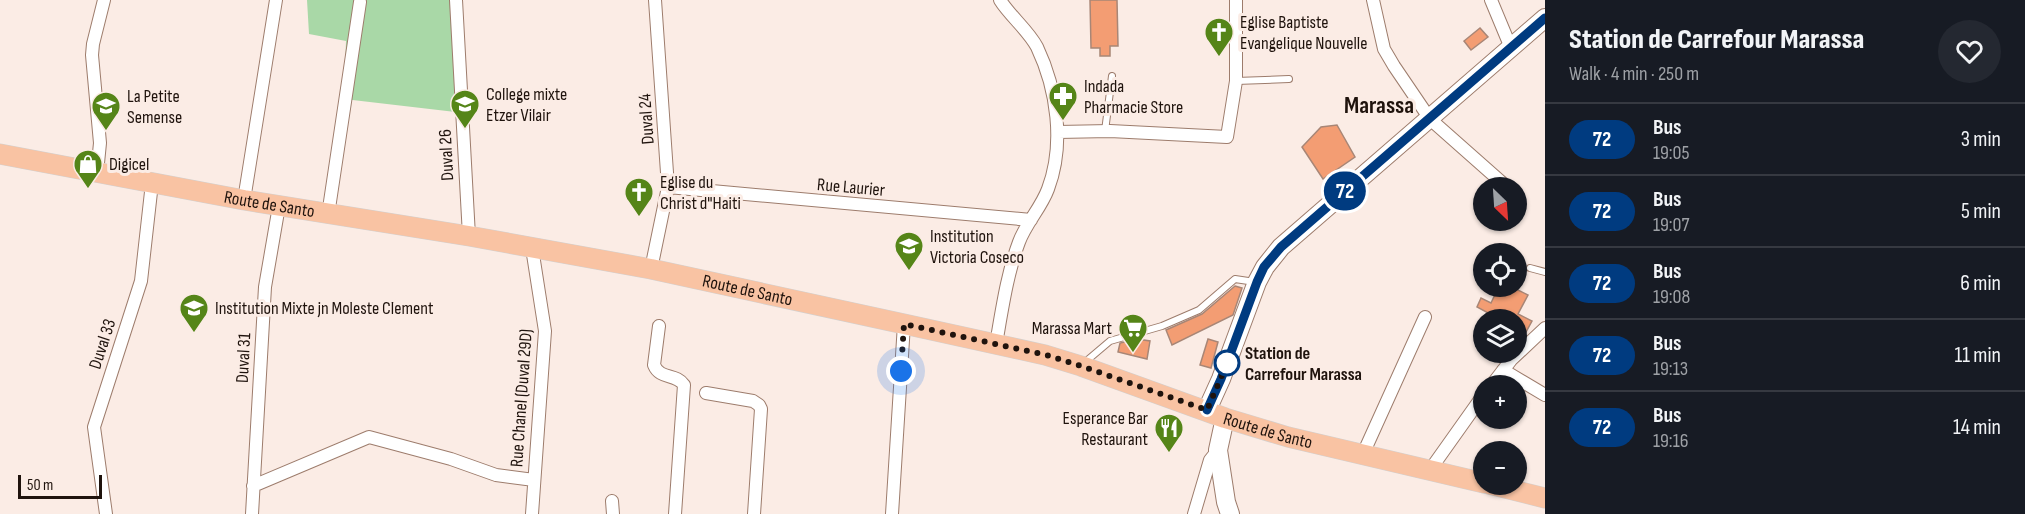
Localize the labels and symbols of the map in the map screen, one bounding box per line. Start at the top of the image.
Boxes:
place label: Eglise Baptiste Evangelique Nouvelle [1240,12,1367,54]
church icon: Eglise Baptiste Evangelique Nouvelle [1203,16,1235,58]
place label: Indada Pharmacie Store [1084,76,1183,118]
pharmacy icon: Indada Pharmacie Store [1047,80,1079,122]
place label: College mixte Etzer Vilair [486,84,567,126]
place label: La Petite Semense [127,86,182,128]
school or university icon: College mixte Etzer Vilair [449,88,481,130]
school or university icon: La Petite Semense [90,90,122,132]
district label: Marassa [1344,91,1414,120]
street label: Duval 24 [634,92,659,145]
street label: Duval 26 [435,129,458,181]
shop icon: Digicel [72,148,104,190]
place label: Digicel [109,154,149,175]
place label: Eglise du Christ d"Haiti [660,172,741,214]
line badge: 72 [1318,172,1372,210]
street label: Rue Laurier [816,174,886,201]
church icon: Eglise du Christ d"Haiti [623,176,655,218]
north arrow [1473,177,1527,231]
street label: Route de Santo [222,186,316,222]
place label: Institution Victoria Coseco [930,226,1024,268]
school or university icon: Institution Victoria Coseco [893,230,925,272]
street label: Route de Santo [701,271,794,310]
school or university icon: Institution Mixte jn Moleste Clement [178,292,210,334]
place label: Institution Mixte jn Moleste Clement [215,298,434,319]
supermarket icon: Marassa Mart [1117,312,1149,354]
street label: Duval 33 [85,317,120,372]
place label: Marassa Mart [1032,318,1113,339]
street label: Rue Chanel (Duval 29D) [506,328,537,468]
street label: Duval 31 [232,332,255,384]
place label: Station de Carrefour Marassa [1245,343,1362,385]
marker: Station de Carrefour Marassa [1214,350,1240,376]
your location [886,356,916,386]
place label: Esperance Bar Restaurant [1063,408,1149,450]
street label: Route de Santo [1221,408,1314,453]
restaurant icon: Esperance Bar Restaurant [1153,412,1185,454]
scale bar [18,472,102,500]

